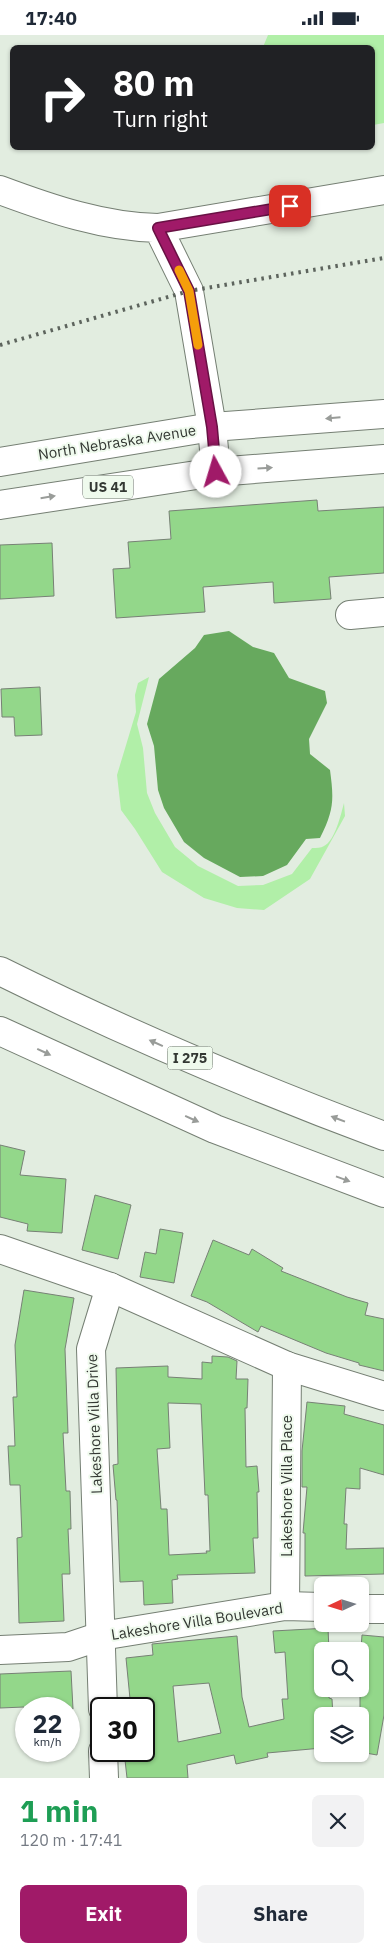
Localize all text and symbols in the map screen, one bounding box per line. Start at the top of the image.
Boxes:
text: 17:40 [25,6,77,30]
text: 80 m [113,60,195,106]
icon: right [30,65,95,130]
text: Turn right [113,104,208,133]
pin [269,185,311,227]
icon: arrive [276,192,304,220]
one-way arrow [324,414,340,422]
street label: North Nebraska Avenue [37,420,197,464]
position arrow [189,445,241,497]
one-way arrow [257,464,273,472]
road number: US 41 [83,476,133,499]
one-way arrow [40,492,56,500]
one-way arrow [149,1039,163,1047]
road number: I 275 [168,1046,212,1069]
one-way arrow [37,1048,51,1056]
one-way arrow [331,1114,346,1122]
one-way arrow [185,1115,199,1123]
one-way arrow [336,1175,351,1183]
street label: Lakeshore Villa Drive [82,1354,106,1494]
street label: Lakeshore Villa Place [277,1415,296,1557]
north arrow [314,1577,369,1633]
map controls [314,1577,369,1762]
street label: Lakeshore Villa Boulevard [110,1598,284,1644]
button: search [314,1642,369,1697]
speed limit sign: 30 [90,1697,155,1762]
text: 22 [32,1707,63,1740]
button: layers [314,1707,369,1762]
text: km/h [33,1734,62,1749]
text: 1 min [20,1791,98,1830]
button: close [312,1795,364,1847]
text: 120 m · 17:41 [20,1830,122,1850]
button: Exit [20,1885,187,1943]
button: Share [197,1885,364,1943]

